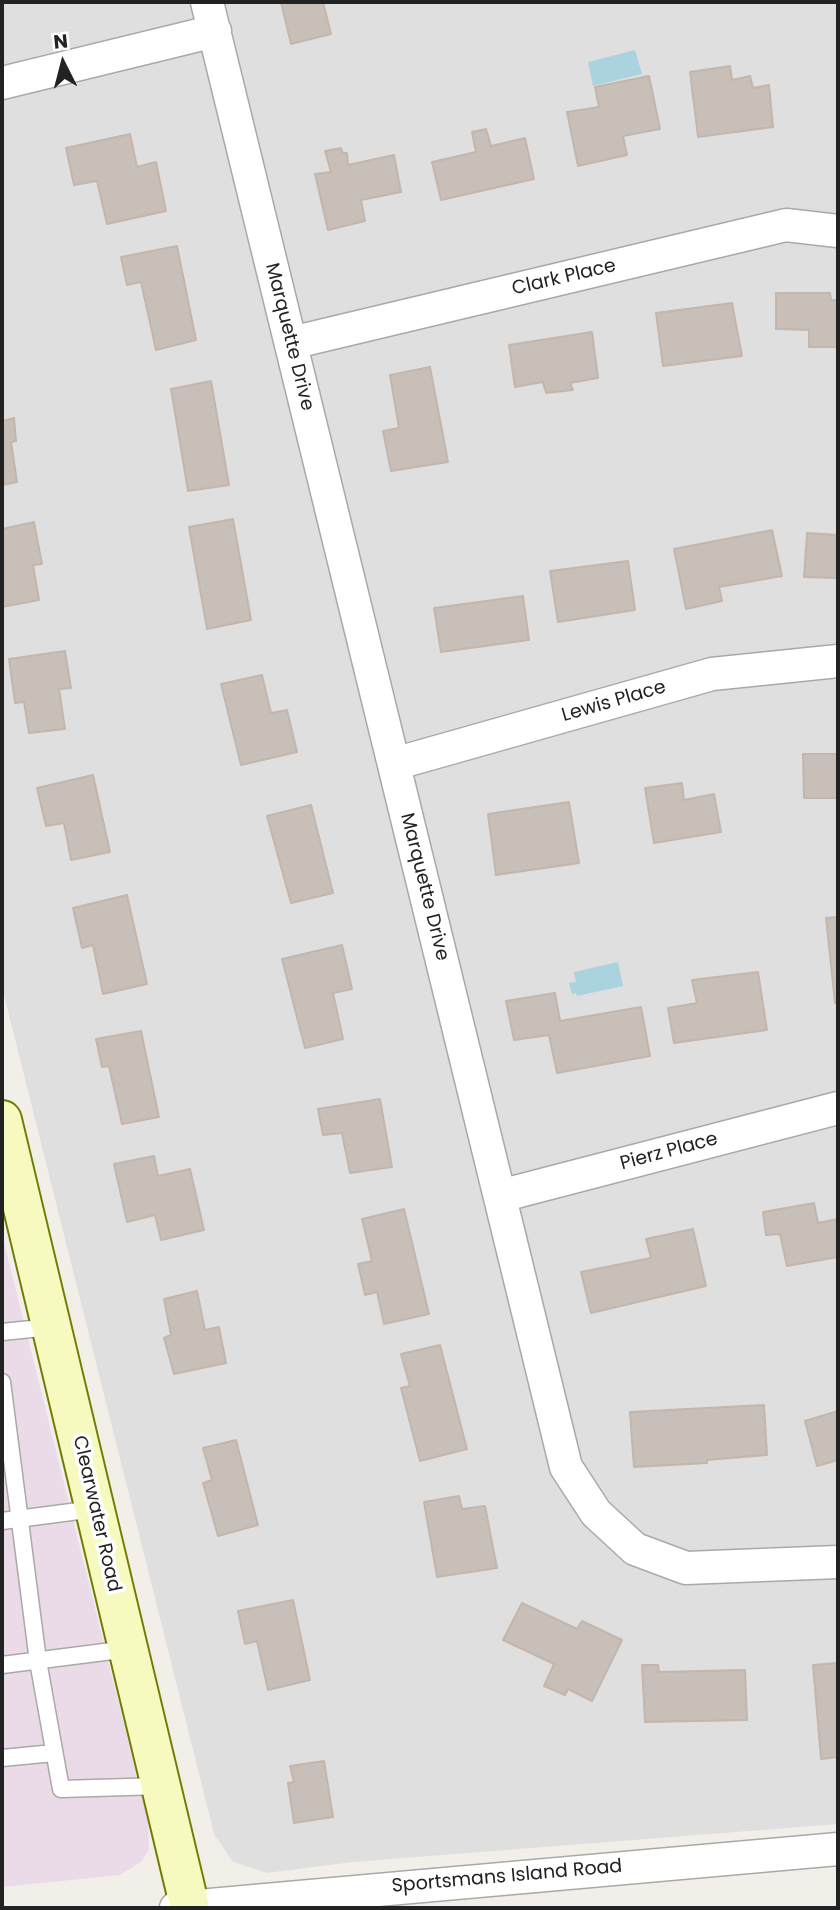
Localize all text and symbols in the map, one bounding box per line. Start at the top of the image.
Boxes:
text: N [52,27,69,56]
north arrow [28,28,98,98]
street label: Clark Place [510,255,618,301]
street label: Marquette Drive [260,261,318,413]
street label: Lewis Place [559,676,669,728]
street label: Marquette Drive [395,811,453,963]
street label: Pierz Place [618,1128,720,1176]
street label: Clearwater Road [67,1434,125,1594]
street label: Sportsmans Island Road [391,1856,623,1898]

